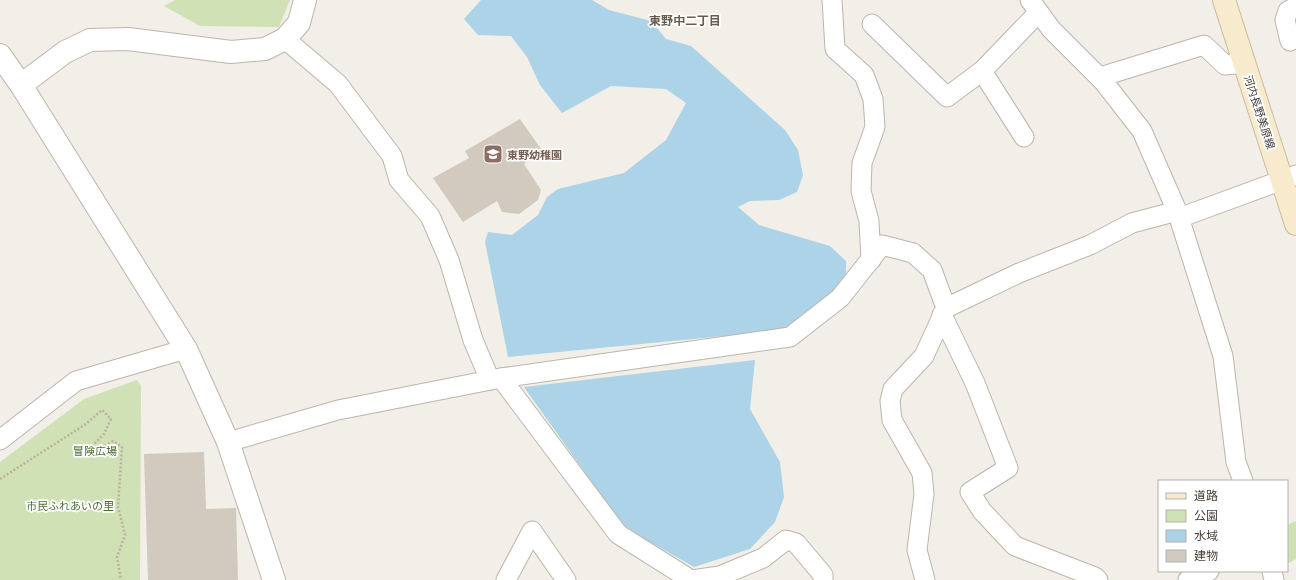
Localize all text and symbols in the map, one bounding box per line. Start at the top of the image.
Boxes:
district label: 東野中二丁目 [649,13,721,27]
street label: 河内長野美原線 [1242,73,1278,151]
school or university icon: 東野幼稚園 [482,143,504,165]
place label: 東野幼稚園 [507,148,562,161]
park label: 冒険広場 [73,444,117,457]
legend [1158,480,1288,572]
text: 道路 [1194,488,1218,502]
park label: 市民ふれあいの里 [26,499,114,512]
text: 公園 [1194,508,1218,522]
text: 水域 [1194,528,1218,542]
text: 建物 [1194,548,1218,562]

